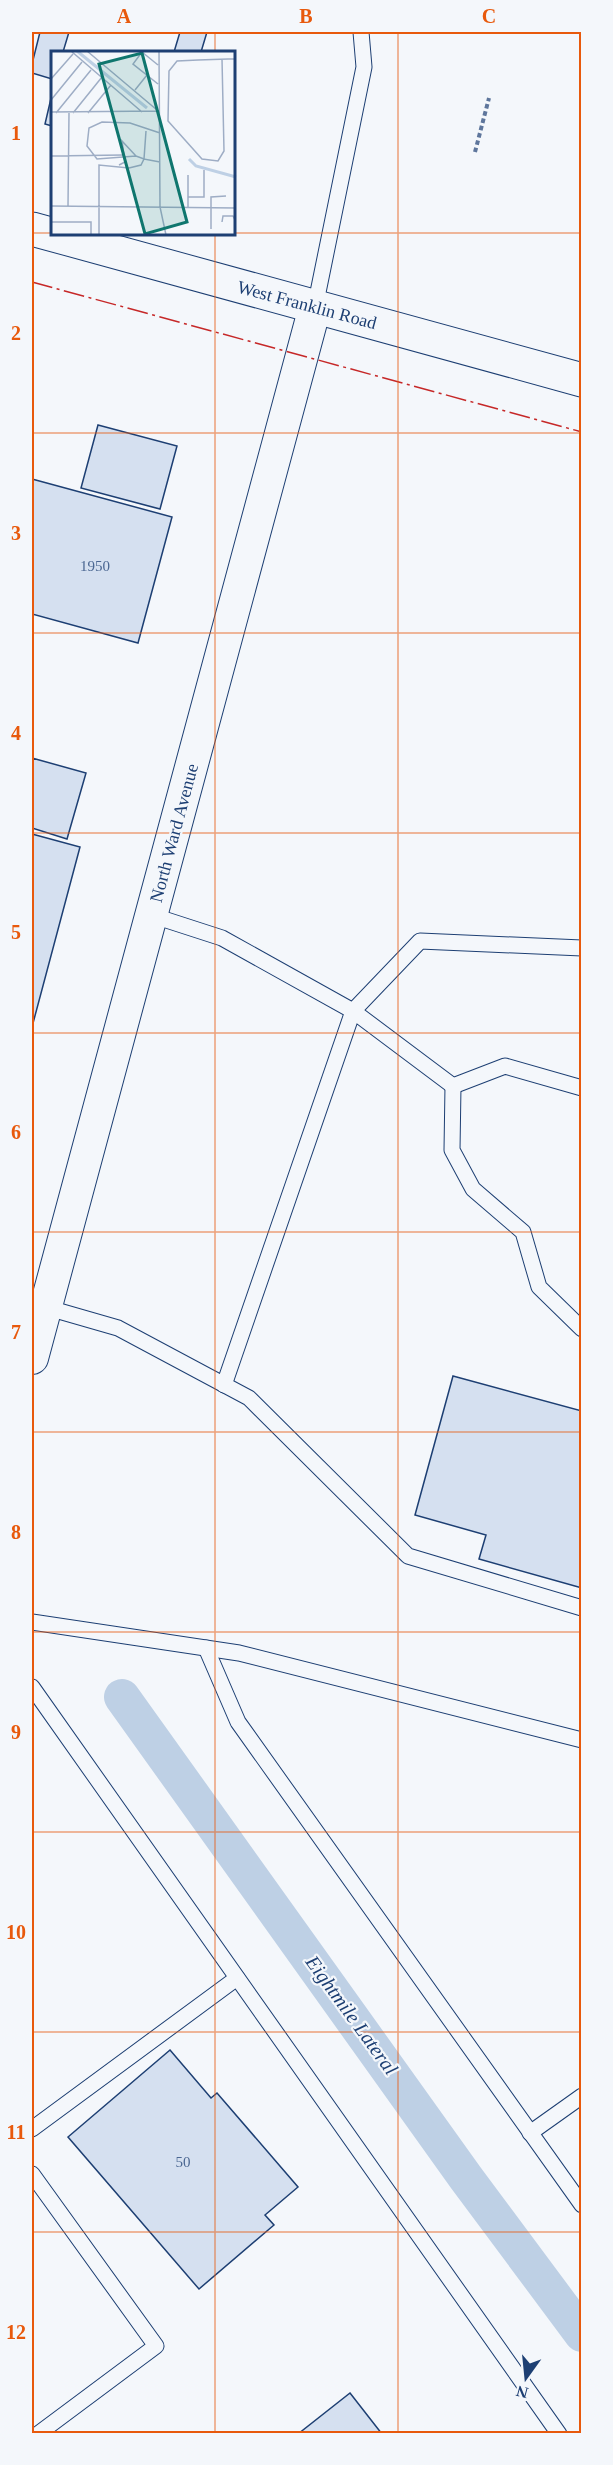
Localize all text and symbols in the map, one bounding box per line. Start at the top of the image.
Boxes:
text: A [117,5,132,27]
text: B [299,5,313,27]
text: C [482,5,496,27]
inset map [51,51,236,236]
text: 1 [11,122,21,144]
street label: West Franklin Road [235,277,379,333]
text: 2 [11,322,21,344]
text: 3 [11,522,21,544]
house number: 1950 [80,558,110,574]
text: 4 [11,722,21,744]
street label: North Ward Avenue [146,761,202,905]
text: 5 [11,921,21,943]
text: 6 [11,1121,21,1143]
text: 7 [11,1321,21,1343]
text: 8 [11,1521,21,1543]
text: 9 [11,1721,21,1743]
text: 10 [6,1921,26,1943]
water label: Eightmile Lateral [300,1950,403,2080]
text: 11 [7,2121,25,2143]
house number: 50 [176,2154,191,2170]
text: 12 [6,2321,26,2343]
north arrow [496,2348,556,2408]
text: N [514,2382,530,2402]

